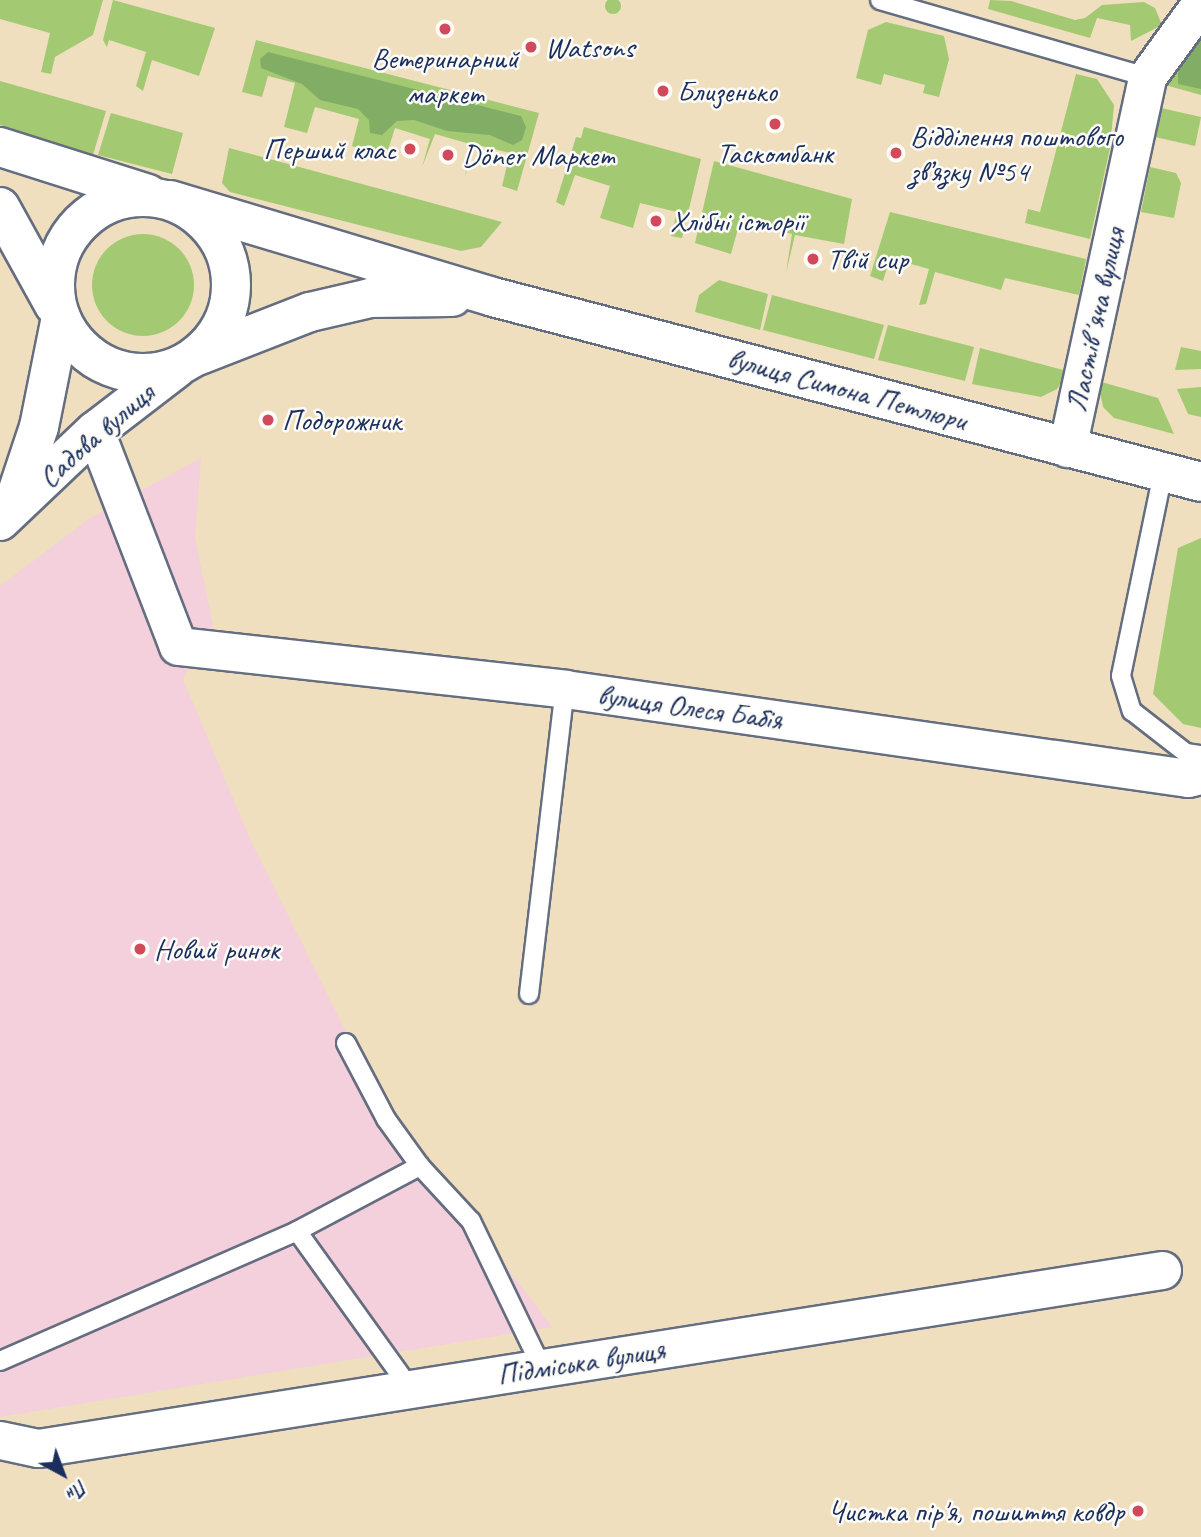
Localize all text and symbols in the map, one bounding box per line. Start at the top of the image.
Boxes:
marker: Ветеринарний маркет [437,21,453,37]
place label: Watsons [545,29,634,65]
marker: Watsons [523,39,539,55]
place label: Ветеринарний маркет [372,40,518,110]
place label: Близенько [677,73,777,109]
marker: Близенько [655,83,671,99]
marker: Таскомбанк [767,116,783,132]
place label: Відділення поштового зв’язку №54 [910,118,1123,188]
place label: Перший клас [263,131,396,167]
place label: Таскомбанк [717,135,833,171]
place label: Döner Маркет [462,137,615,173]
marker: Перший клас [402,141,418,157]
marker: Відділення поштового зв’язку №54 [888,145,904,161]
marker: Döner Маркет [440,147,456,163]
place label: Хлібні історії [670,203,804,239]
marker: Хлібні історії [648,213,664,229]
street label: Ластівʼяча вулиця [1058,224,1132,416]
place label: Твій сир [827,241,908,277]
marker: Твій сир [805,251,821,267]
street label: вулиця Симона Петлюри [725,340,969,438]
street label: Садова вулиця [31,375,161,495]
place label: Подорожник [282,402,401,438]
marker: Подорожник [260,412,276,428]
street label: вулиця Олеся Бабія [595,676,785,738]
place label: Новий ринок [154,931,279,967]
marker: Новий ринок [132,941,148,957]
street label: Підміська вулиця [494,1331,668,1393]
north arrow [28,1439,98,1509]
text: Пн [61,1474,92,1505]
place label: Чистка пір'я, пошиття ковдр [829,1493,1124,1529]
marker: Чистка пір'я, пошиття ковдр [1130,1503,1146,1519]

